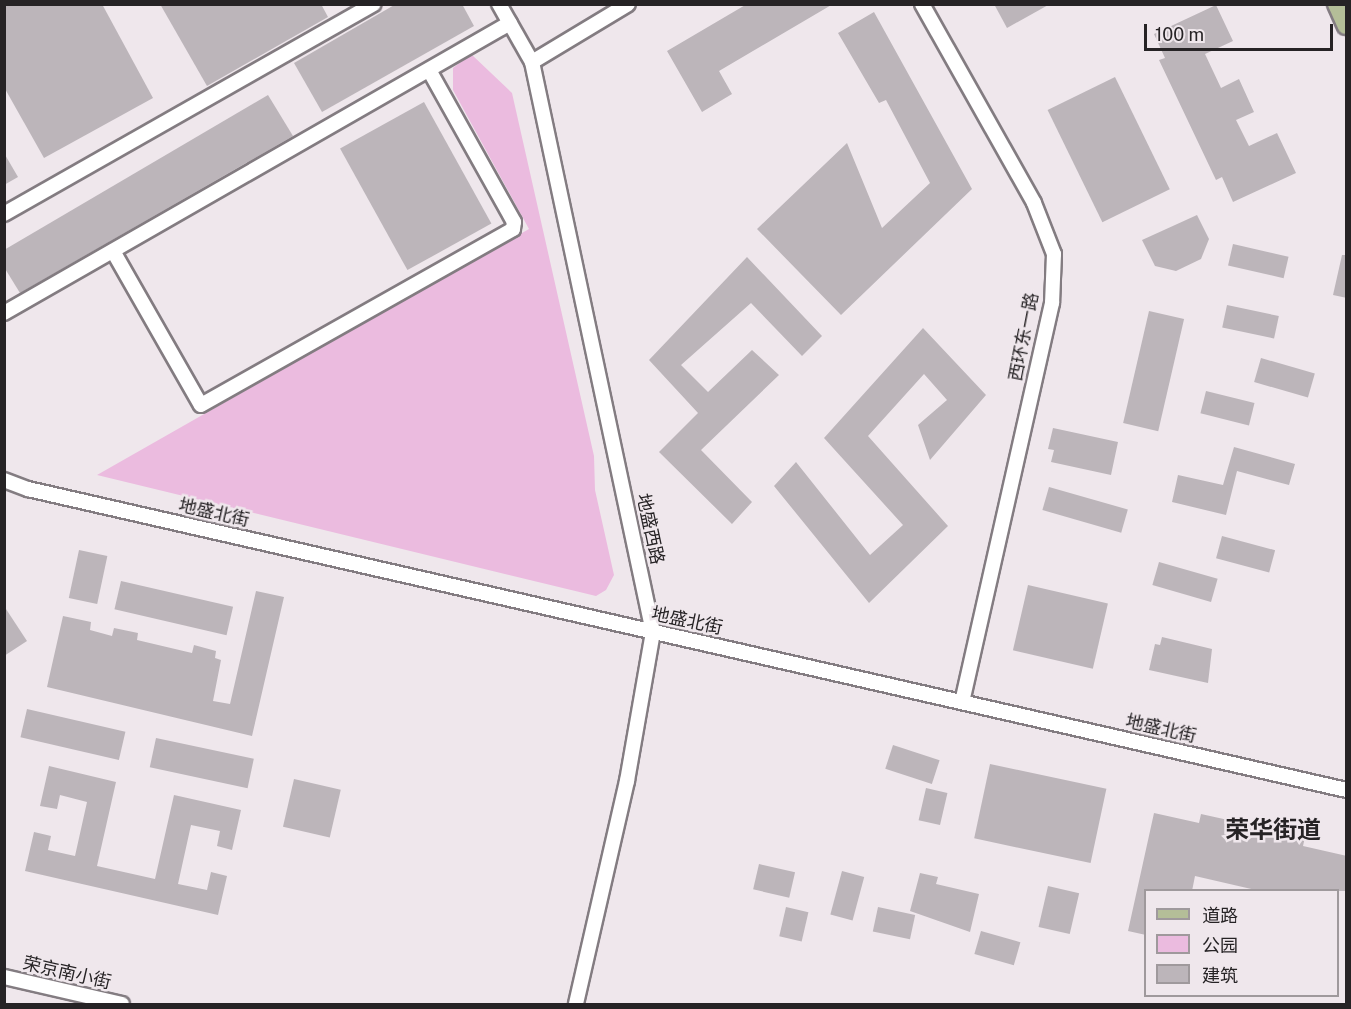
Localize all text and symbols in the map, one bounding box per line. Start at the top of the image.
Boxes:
scale bar [1147,12,1336,50]
text: 100 m [1155,24,1204,45]
street label: 西环东一路 [1005,291,1043,383]
street label: 地盛西路 [632,492,668,566]
street label: 地盛北街 [176,494,252,532]
street label: 地盛北街 [650,603,724,639]
street label: 地盛北街 [1123,710,1199,748]
district label: 荣华街道 [1225,816,1321,844]
legend [1144,889,1339,997]
text: 道路 [1202,905,1238,926]
text: 公园 [1202,935,1238,956]
street label: 荣京南小街 [21,952,113,994]
text: 建筑 [1202,965,1238,986]

